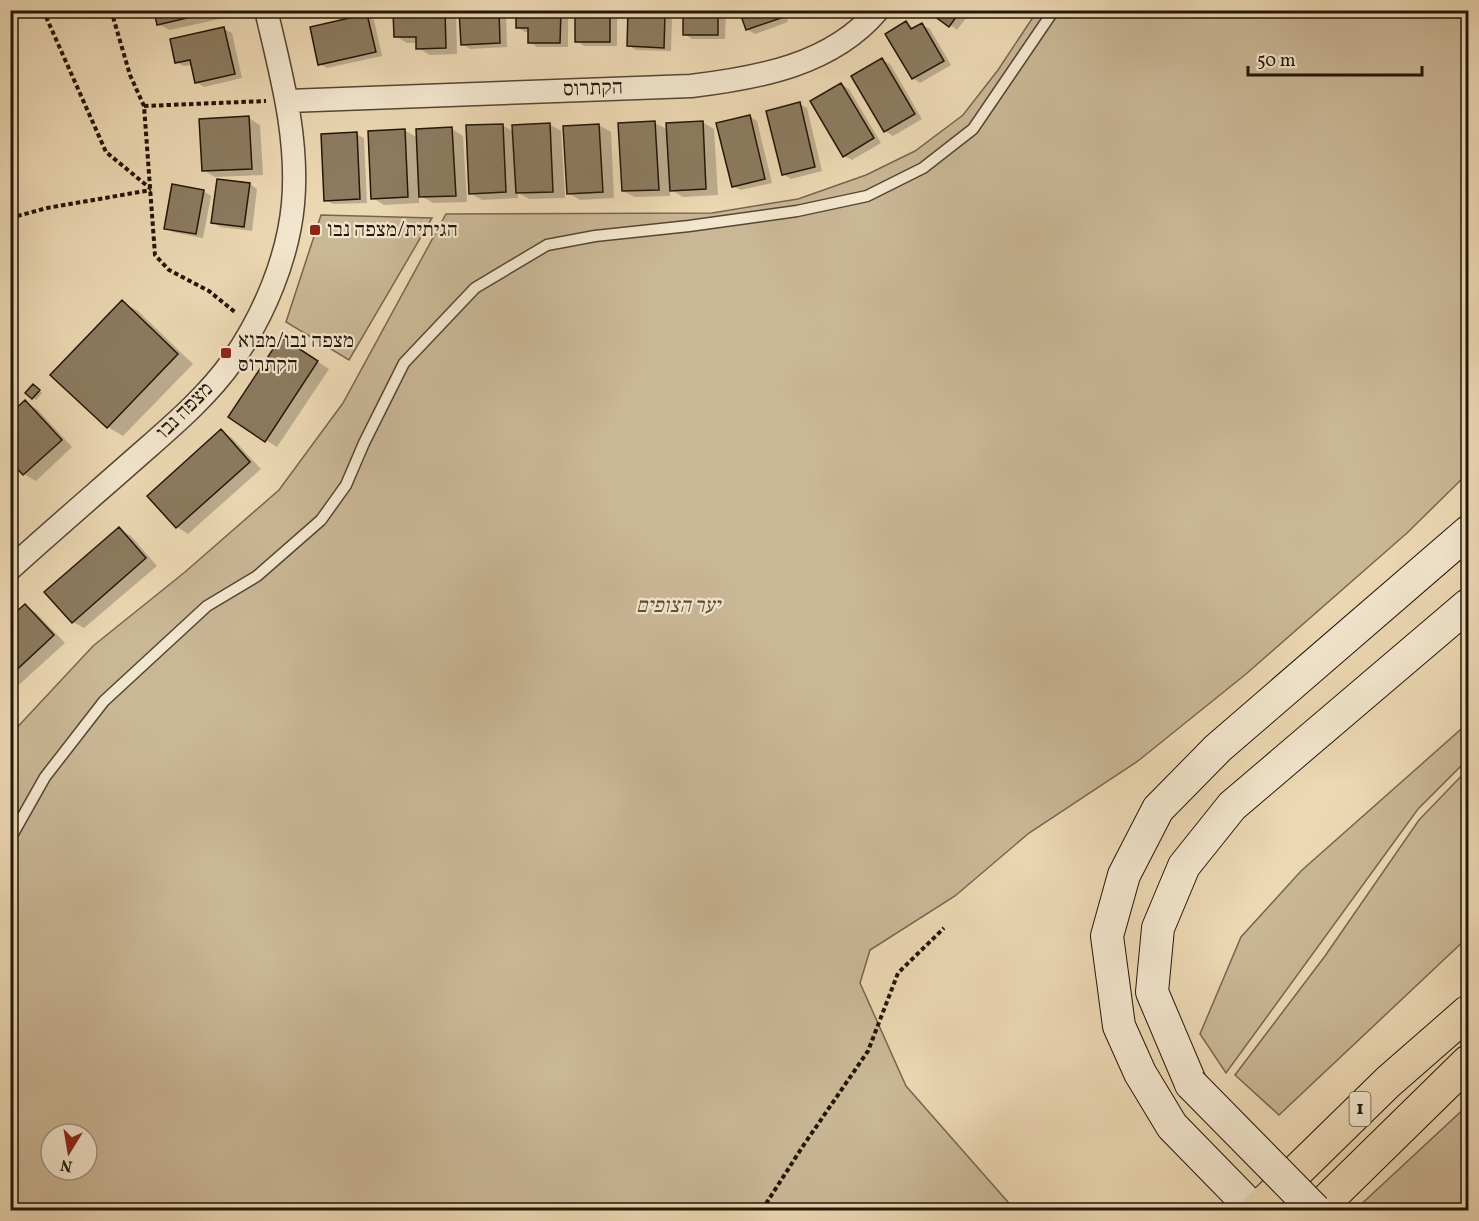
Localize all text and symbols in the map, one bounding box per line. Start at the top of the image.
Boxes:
scale bar [1248,39,1422,77]
text: 50 m [1257,49,1296,74]
street label: הקתרוס [563,73,623,105]
place label: הגיתית/מצפה נבו [327,216,458,245]
marker: הגיתית/מצפה נבו [308,223,322,237]
place label: מצפה נבו/מבוא הקתרוס [238,327,354,380]
marker: מצפה נבו/מבוא הקתרוס [219,346,233,360]
street label: מצפה נבו [150,376,220,446]
park label: יער הצופים [636,592,722,621]
road number: 1 [1350,1092,1370,1126]
north arrow [39,1122,99,1182]
text: N [58,1153,74,1177]

